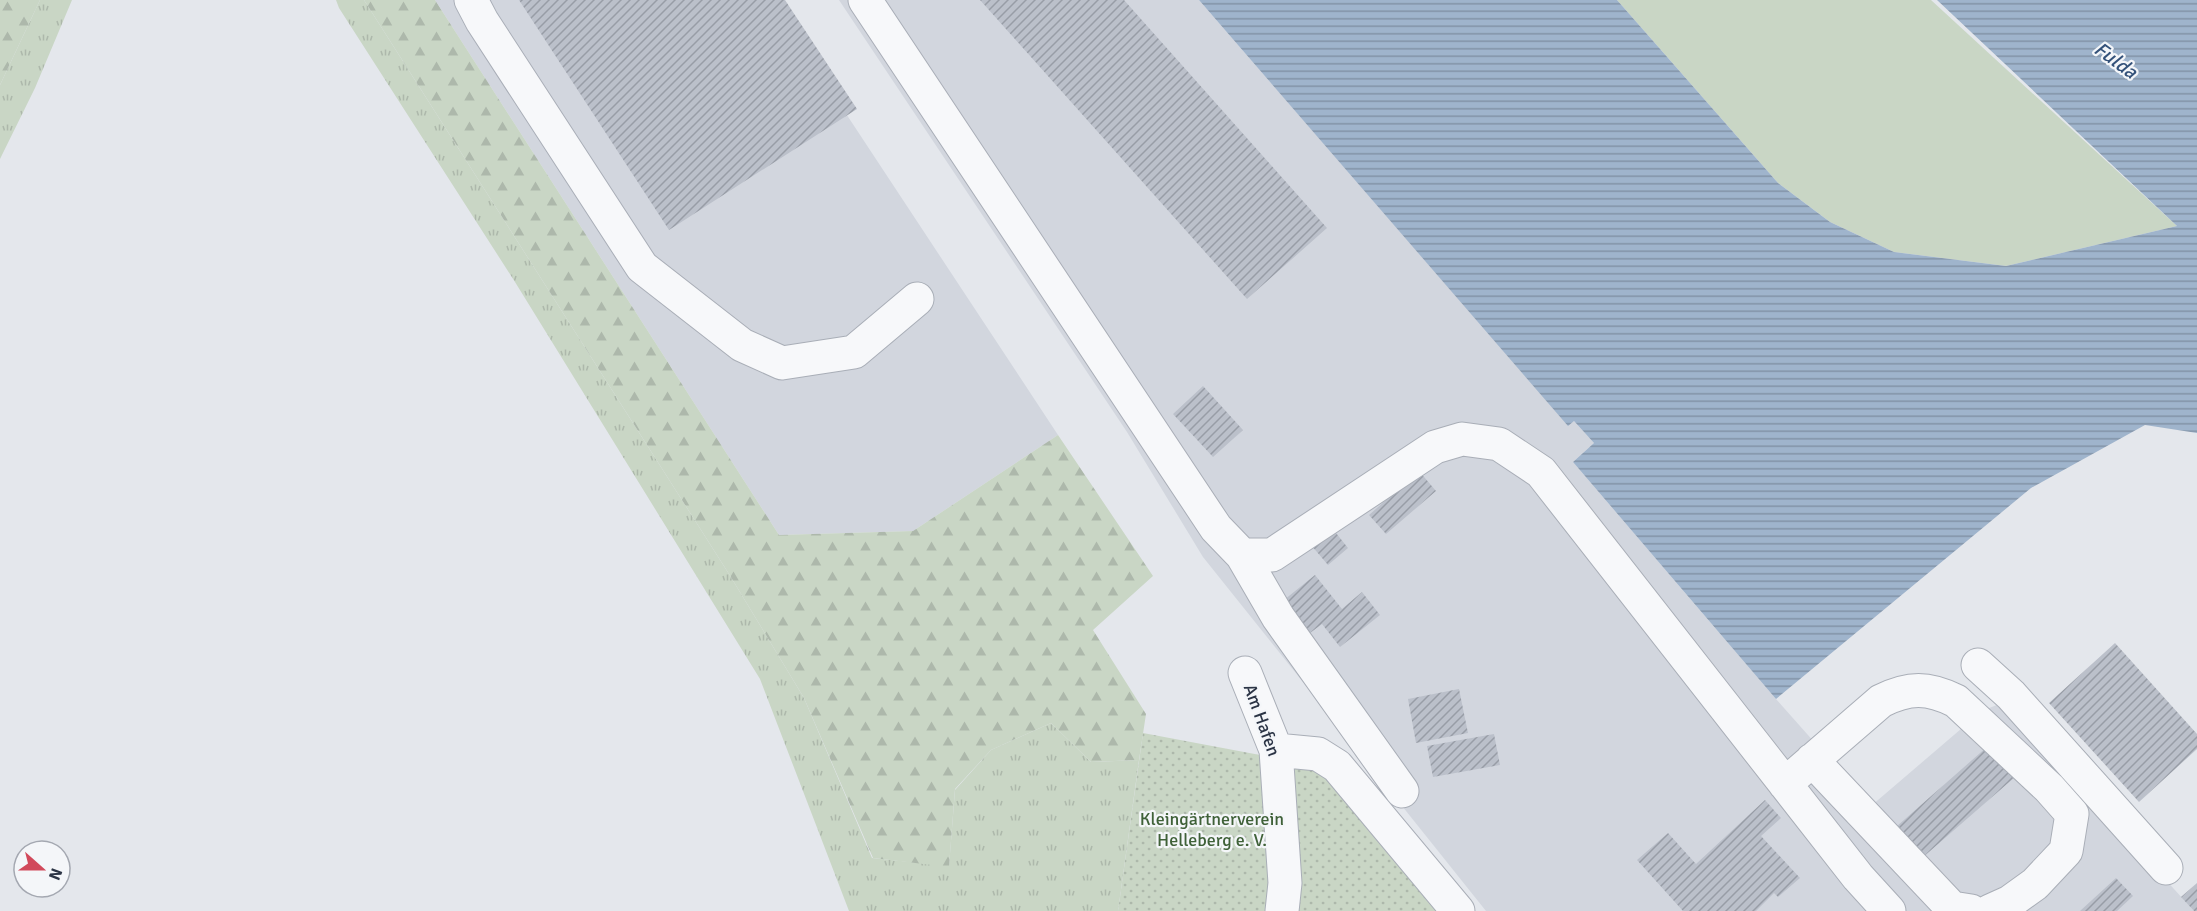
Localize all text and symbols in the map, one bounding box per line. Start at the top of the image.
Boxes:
water label: Fulda [2089,36,2143,85]
street label: Am Hafen [1239,681,1285,759]
park label: Kleingärtnerverein Helleberg e. V. [1140,808,1284,851]
north arrow [12,839,72,899]
text: N [44,865,66,883]

